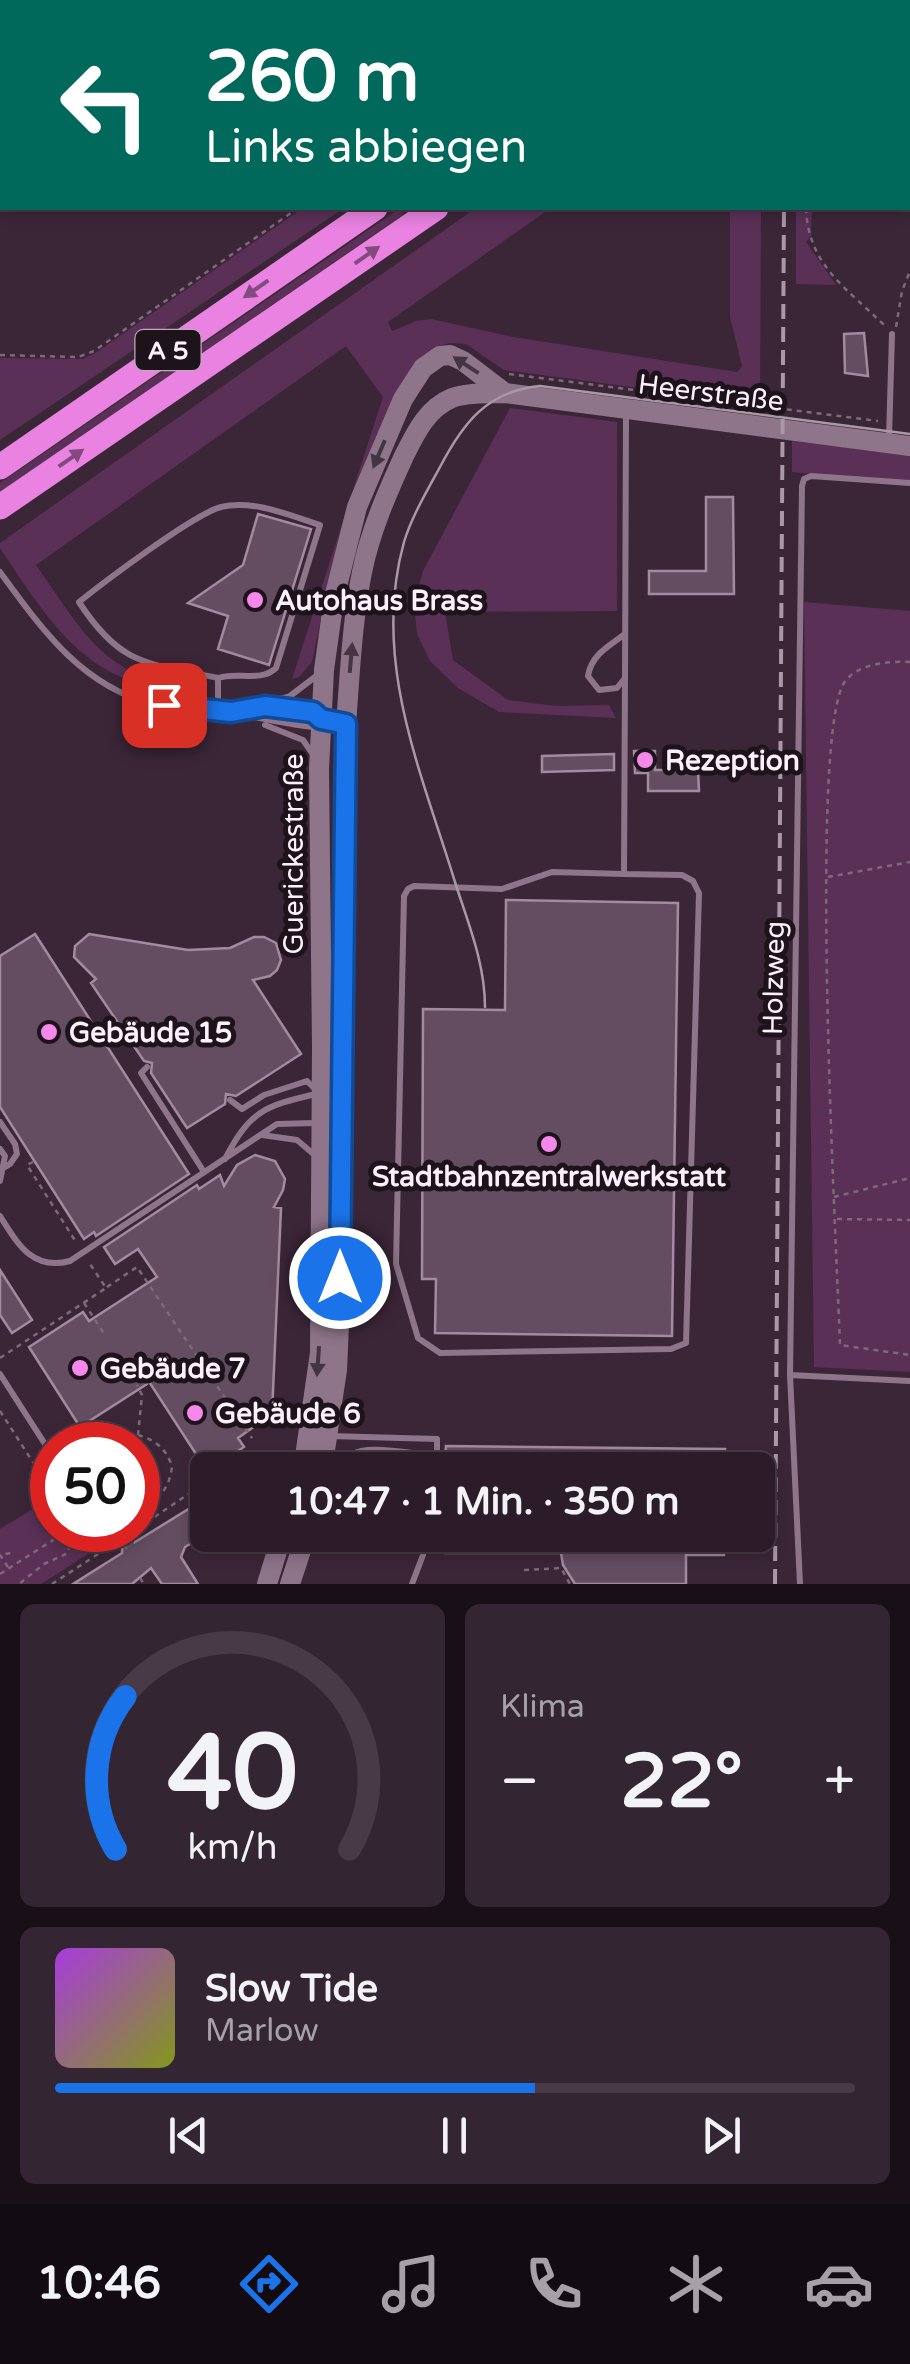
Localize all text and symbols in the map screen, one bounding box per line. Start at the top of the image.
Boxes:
text: 260 m [205,36,419,120]
icon: left [40,40,170,170]
text: Links abbiegen [205,121,527,175]
one-way arrow [354,246,381,265]
one-way arrow [242,279,269,298]
road number: A 5 [136,330,200,370]
one-way arrow [452,356,479,374]
street label: Heerstraße [636,367,786,419]
one-way arrow [371,439,387,469]
one-way arrow [58,449,85,468]
place label: Autohaus Brass [275,584,483,618]
marker: Autohaus Brass [244,589,266,611]
one-way arrow [344,641,360,673]
pin [122,663,207,748]
icon: arrive [137,678,192,733]
place label: Rezeption [665,744,800,778]
marker: Rezeption [634,749,656,771]
street label: Guerickestraße [277,754,311,954]
street label: Holzweg [756,921,792,1035]
place label: Gebäude 15 [69,1016,232,1050]
marker: Gebäude 15 [38,1021,60,1043]
marker: Stadtbahnzentralwerkstatt [538,1133,560,1155]
place label: Stadtbahnzentralwerkstatt [372,1160,726,1194]
position arrow [288,1226,392,1330]
one-way arrow [310,1346,326,1377]
place label: Gebäude 7 [100,1352,246,1386]
marker: Gebäude 7 [69,1357,91,1379]
place label: Gebäude 6 [215,1397,361,1431]
marker: Gebäude 6 [184,1402,206,1424]
speed limit sign: 50 [30,1422,160,1552]
text: 10:47 · 1 Min. · 350 m [286,1479,679,1525]
text: Klima [500,1688,585,1726]
text: 40 [167,1712,298,1837]
text: 22° [620,1737,743,1827]
text: − [500,1749,539,1815]
text: + [824,1749,855,1815]
text: km/h [188,1826,277,1869]
text: Slow Tide [205,1966,378,2012]
text: Marlow [205,2012,319,2050]
icon: previous [161,2108,216,2163]
icon: pause [427,2108,482,2163]
icon: next [694,2108,749,2163]
icon: directions [234,2249,304,2319]
icon: music [376,2249,446,2319]
icon: phone [519,2249,589,2319]
icon: climate [661,2249,731,2319]
icon: car [804,2249,874,2319]
text: 10:46 [36,2257,161,2311]

